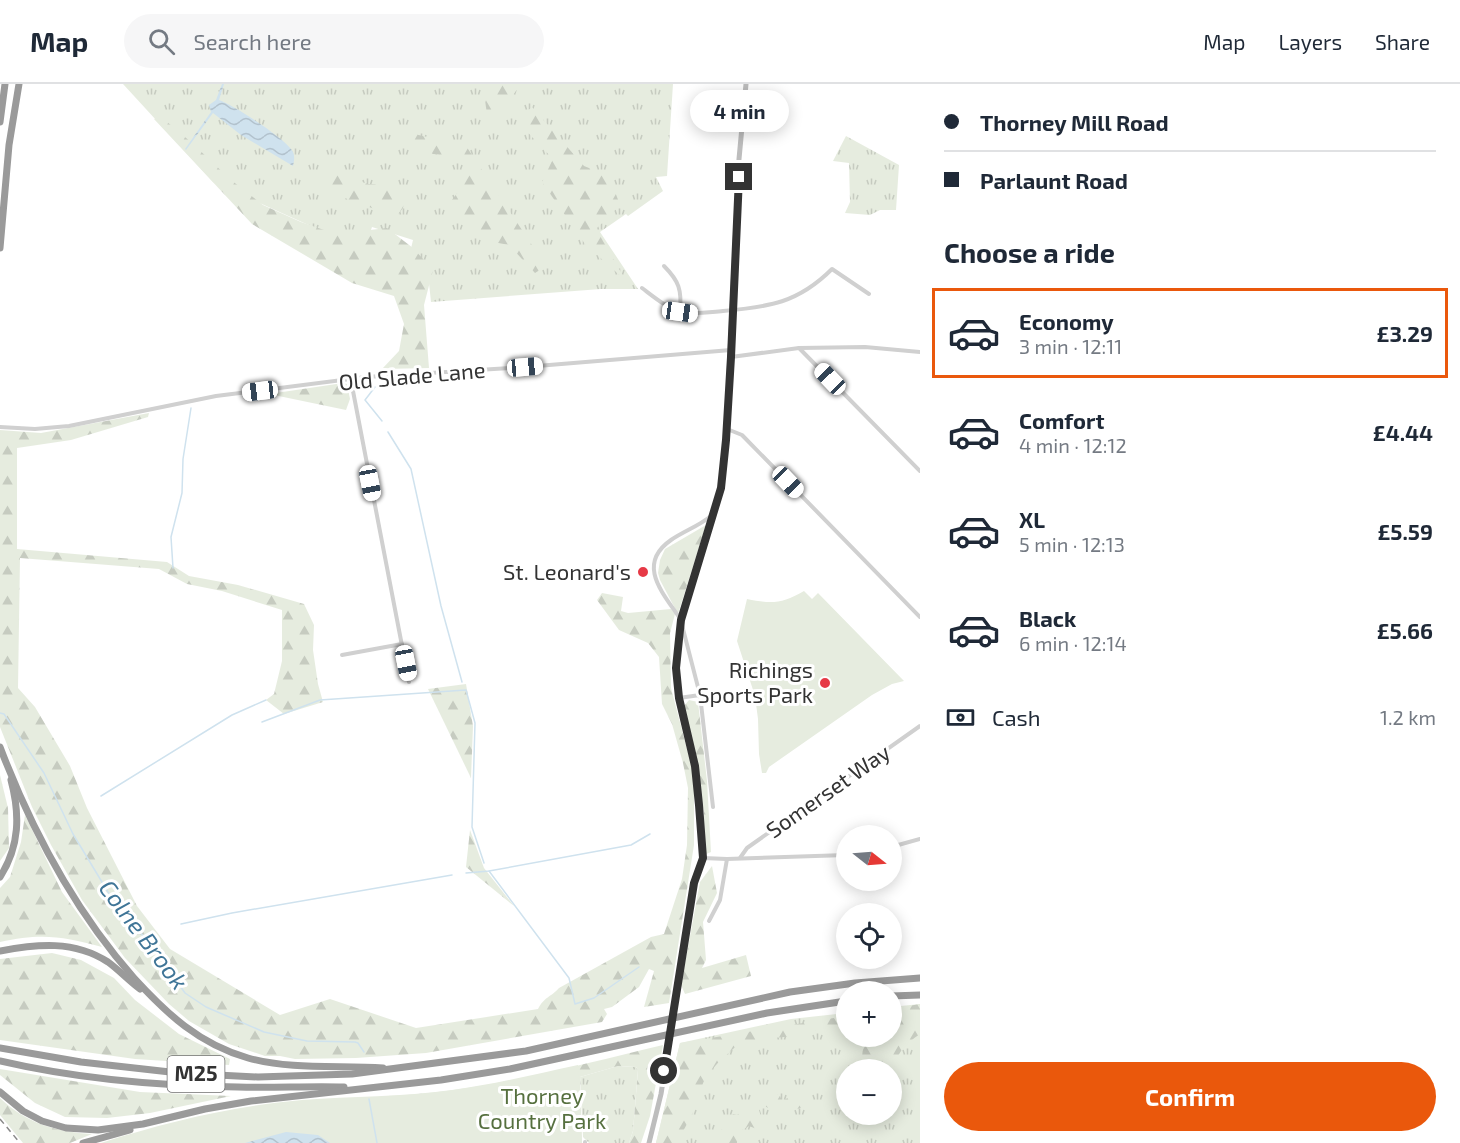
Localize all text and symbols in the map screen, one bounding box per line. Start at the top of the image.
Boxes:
search box [124,14,544,68]
text: Map [30,24,88,58]
icon: search [145,25,178,58]
text: Search here [193,28,312,54]
text: Map [1203,29,1245,54]
text: Layers [1278,29,1342,54]
text: Share [1375,29,1430,54]
callout: 4 min [690,90,789,132]
text: 4 min [713,99,766,123]
text: Thorney Mill Road [980,109,1169,135]
route end [725,163,752,190]
text: Parlaunt Road [980,167,1128,193]
text: Choose a ride [944,236,1115,268]
car [661,301,699,323]
icon: car [947,306,1001,360]
text: Economy [1019,308,1114,334]
text: £3.29 [1377,320,1433,346]
text: 3 min · 12:11 [1019,334,1122,358]
street label: Old Slade Lane [338,356,486,394]
car [506,356,544,378]
car [811,360,849,398]
car [241,380,279,402]
icon: car [947,405,1001,459]
text: Comfort [1019,407,1104,433]
text: £4.44 [1373,419,1433,445]
text: 4 min · 12:12 [1019,433,1127,457]
car [769,463,807,501]
car [358,464,382,502]
icon: car [947,504,1001,558]
text: XL [1019,506,1045,532]
text: £5.59 [1377,518,1433,544]
text: 5 min · 12:13 [1019,532,1125,556]
place label: St. Leonard's [503,558,631,584]
marker: St. Leonard's [636,565,650,579]
icon: car [947,603,1001,657]
text: Black [1019,605,1076,631]
text: £5.66 [1377,617,1433,643]
text: 6 min · 12:14 [1019,631,1127,655]
car [394,644,418,682]
place label: Richings Sports Park [697,656,813,707]
marker: Richings Sports Park [818,676,832,690]
icon: cash [944,701,977,734]
text: Cash [992,704,1041,730]
text: 1.2 km [1380,705,1436,729]
street label: Somerset Way [761,738,895,842]
north arrow [836,825,902,891]
map controls [836,825,902,1125]
water label: Colne Brook [94,874,195,995]
button: locate [836,903,902,969]
button: + [836,981,902,1047]
road number: M25 [168,1056,224,1092]
route start [650,1057,677,1084]
button: − [836,1059,902,1125]
button: Confirm [944,1062,1436,1131]
park label: Thorney Country Park [478,1082,606,1133]

